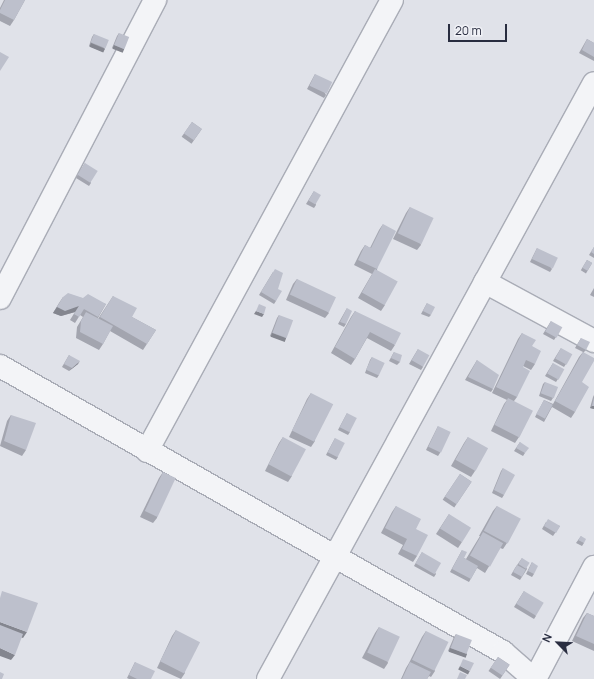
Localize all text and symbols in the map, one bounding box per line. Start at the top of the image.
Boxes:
scale bar [450,16,509,42]
text: 20 m [455,22,482,39]
north arrow [538,623,578,663]
text: N [538,631,555,645]

